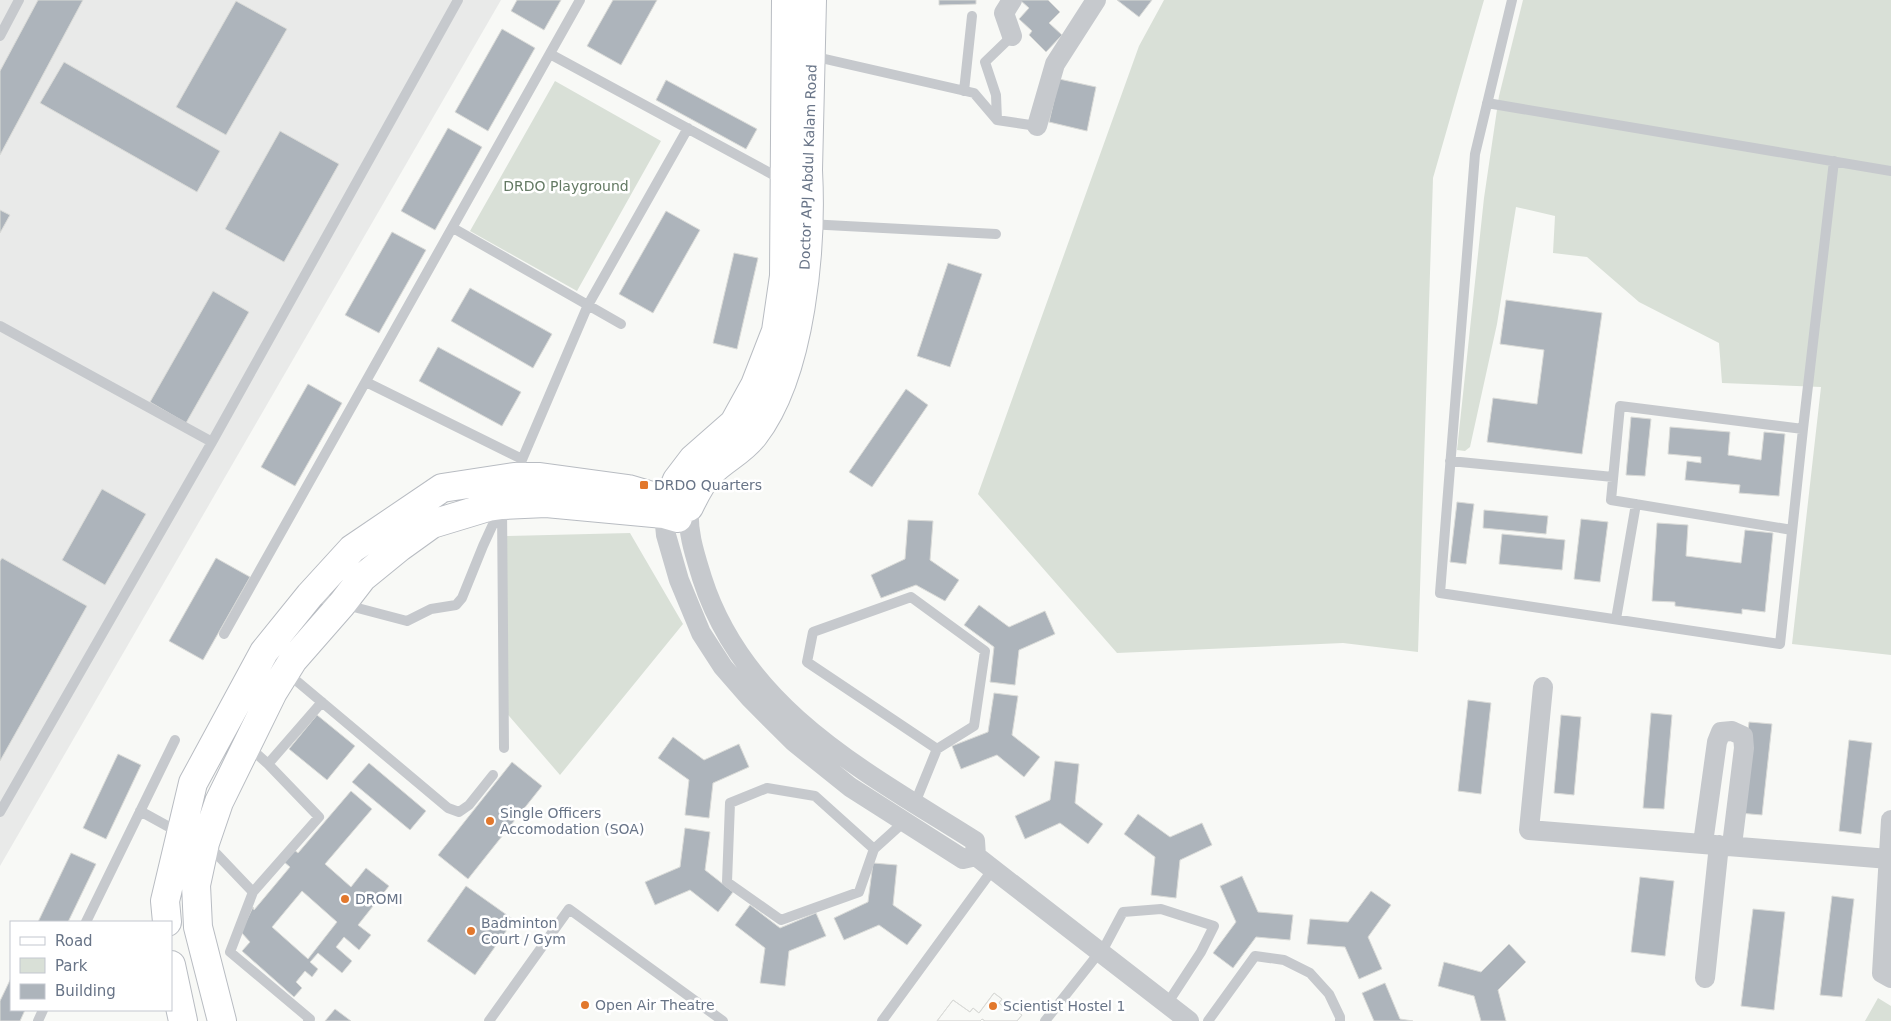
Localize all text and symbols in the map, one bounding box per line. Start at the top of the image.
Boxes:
street label: Doctor APJ Abdul Kalam Road [796,64,820,270]
park label: DRDO Playground [503,178,629,194]
place label: DRDO Quarters [654,477,762,493]
marker: DRDO Quarters [638,479,650,491]
place label: Single Officers Accomodation (SOA) [500,805,644,837]
marker: Single Officers Accomodation (SOA) [484,815,496,827]
place label: DROMI [355,891,403,907]
marker: DROMI [339,893,351,905]
place label: Badminton Court / Gym [481,915,566,947]
legend [10,921,172,1011]
marker: Badminton Court / Gym [465,925,477,937]
text: Road [55,932,93,950]
text: Park [55,957,88,975]
text: Building [55,982,116,1000]
place label: Open Air Theatre [595,997,715,1013]
place label: Scientist Hostel 1 [1003,998,1125,1014]
marker: Open Air Theatre [579,999,591,1011]
marker: Scientist Hostel 1 [987,1000,999,1012]

